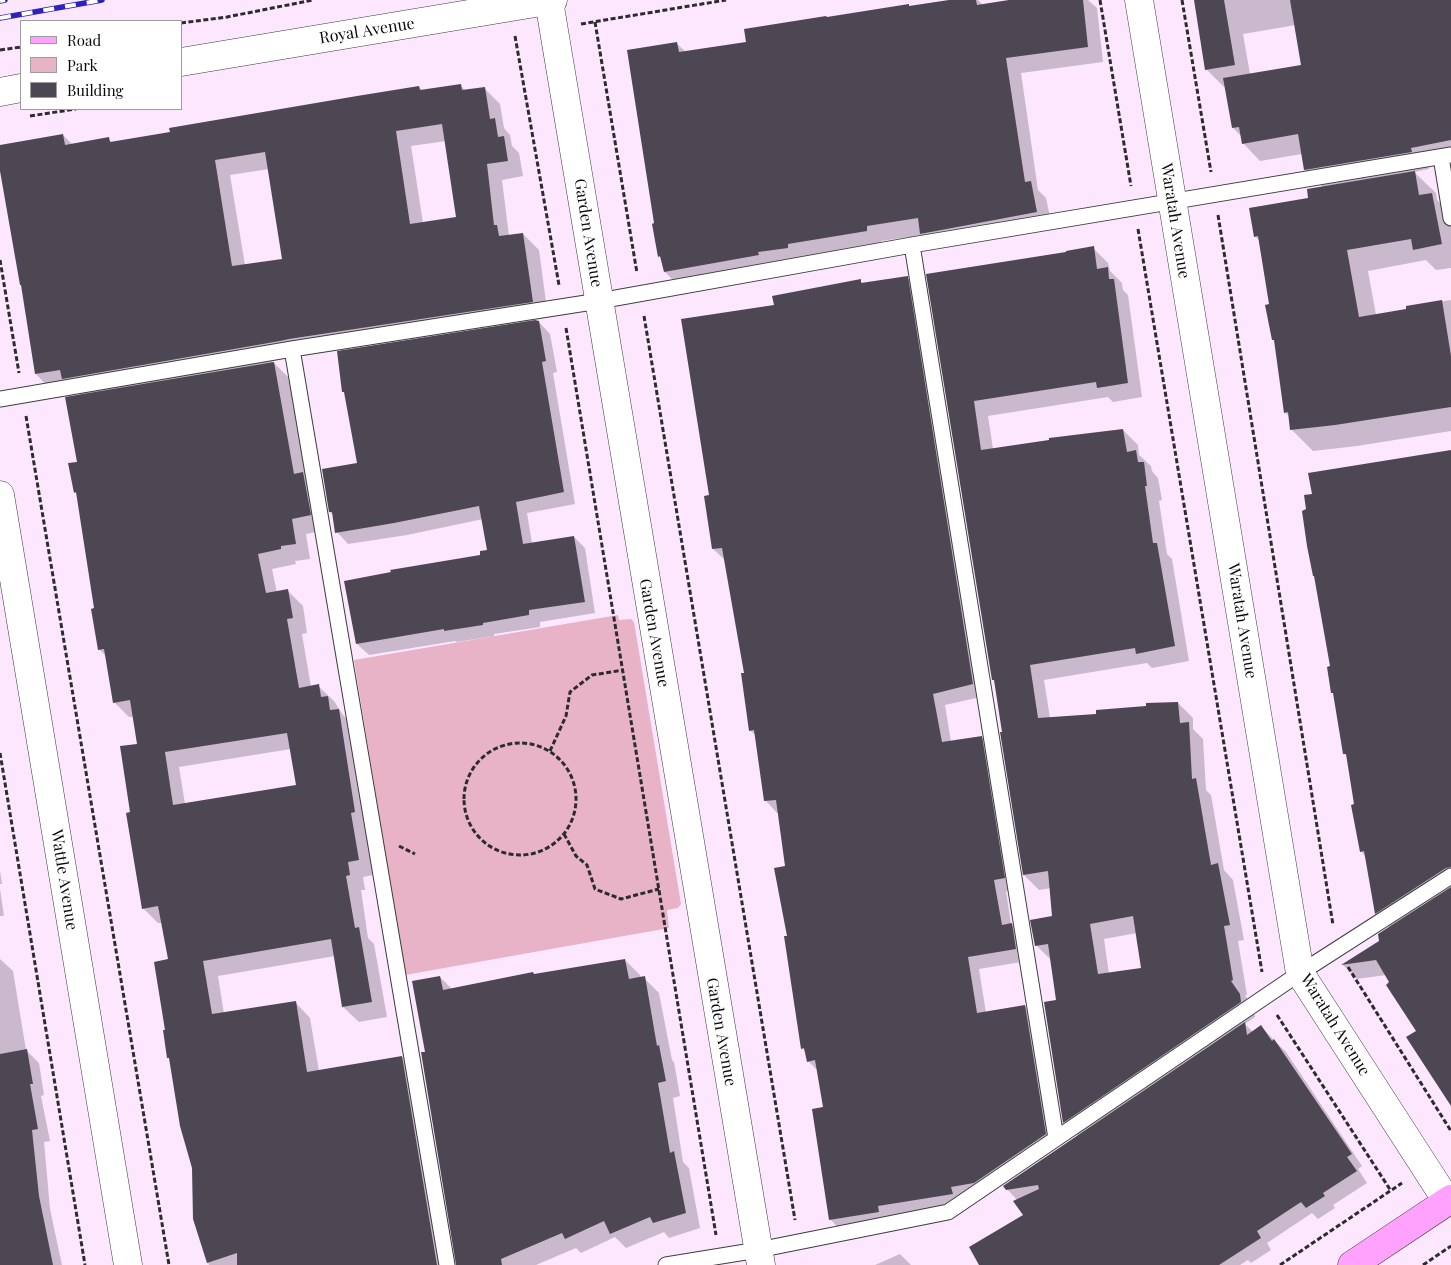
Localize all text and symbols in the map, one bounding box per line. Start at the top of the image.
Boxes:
street label: Royal Avenue [318,14,416,48]
legend [20,20,182,110]
text: Road [67,30,101,50]
text: Park [67,55,98,75]
text: Building [67,80,123,100]
street label: Waratah Avenue [1156,162,1194,280]
street label: Garden Avenue [570,177,606,289]
street label: Waratah Avenue [1223,562,1261,680]
street label: Garden Avenue [635,577,673,689]
street label: Wattle Avenue [47,828,81,932]
street label: Waratah Avenue [1296,970,1374,1080]
street label: Garden Avenue [702,976,740,1088]

